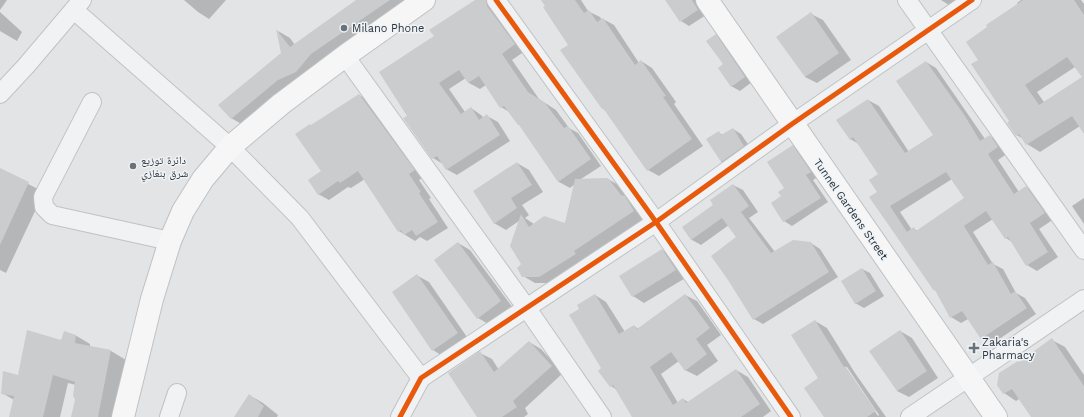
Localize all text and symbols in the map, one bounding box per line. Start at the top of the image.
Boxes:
place label: Milano Phone [352,22,424,35]
marker: Milano Phone [339,23,349,33]
place label: دائرة توزيع شرق بنغازي [141,154,188,182]
street label: Tunnel Gardens Street [811,156,891,263]
marker: دائرة توزيع شرق بنغازي [128,161,138,171]
place label: Zakaria's Pharmacy [982,336,1035,362]
marker: Zakaria's Pharmacy [969,343,979,353]

